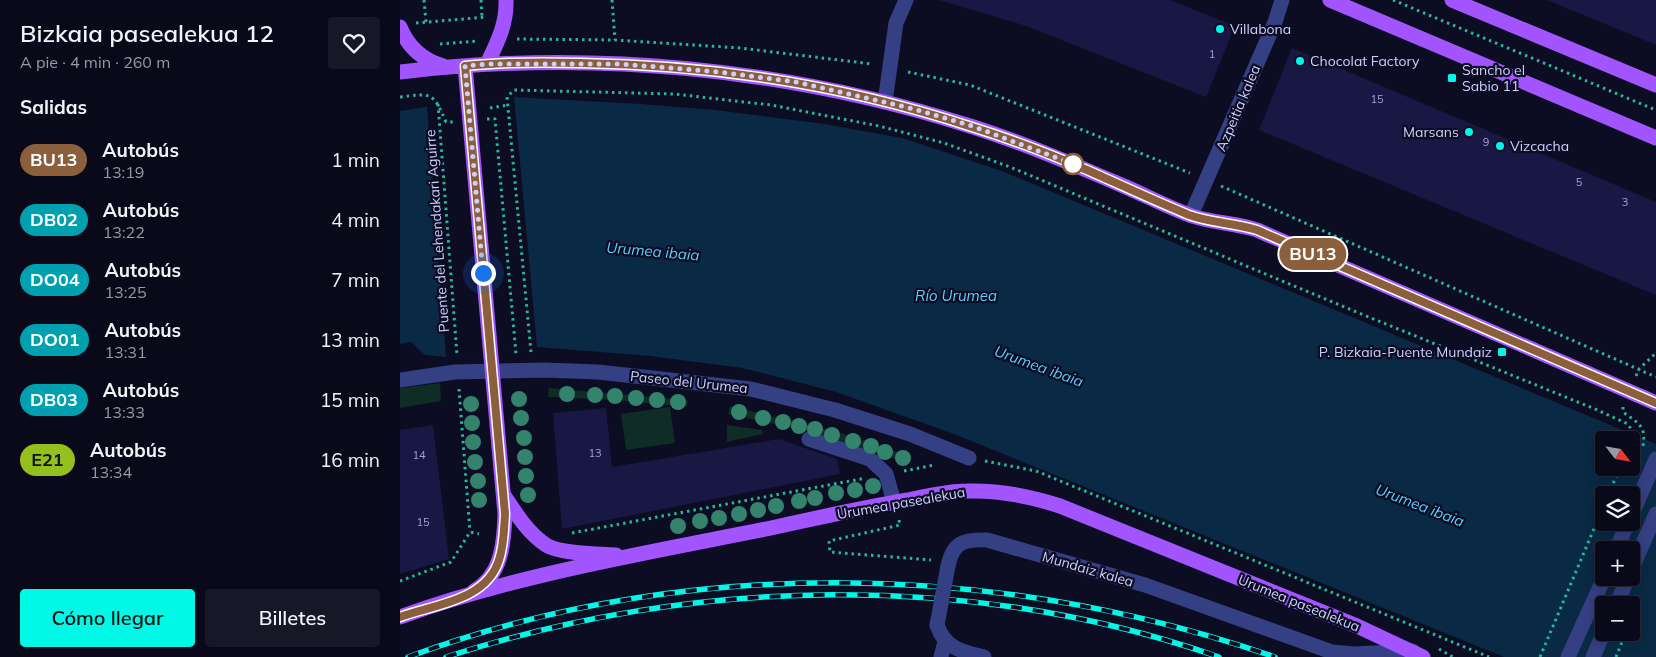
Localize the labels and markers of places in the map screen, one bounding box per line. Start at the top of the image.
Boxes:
place label: Villabona [1230,20,1291,38]
marker: Villabona [1214,23,1226,35]
place label: Chocolat Factory [1310,52,1420,70]
marker: Chocolat Factory [1294,55,1306,67]
place label: Sancho el Sabio 11 [1462,61,1525,95]
marker: Sancho el Sabio 11 [1446,72,1458,84]
place label: Marsans [1403,123,1459,141]
marker: Marsans [1463,126,1475,138]
place label: Vizcacha [1510,137,1569,155]
marker: Vizcacha [1494,140,1506,152]
unlabelled marker [1062,153,1084,175]
place label: P. Bizkaia-Puente Mundaiz [1319,343,1492,361]
marker: P. Bizkaia-Puente Mundaiz [1496,346,1508,358]

